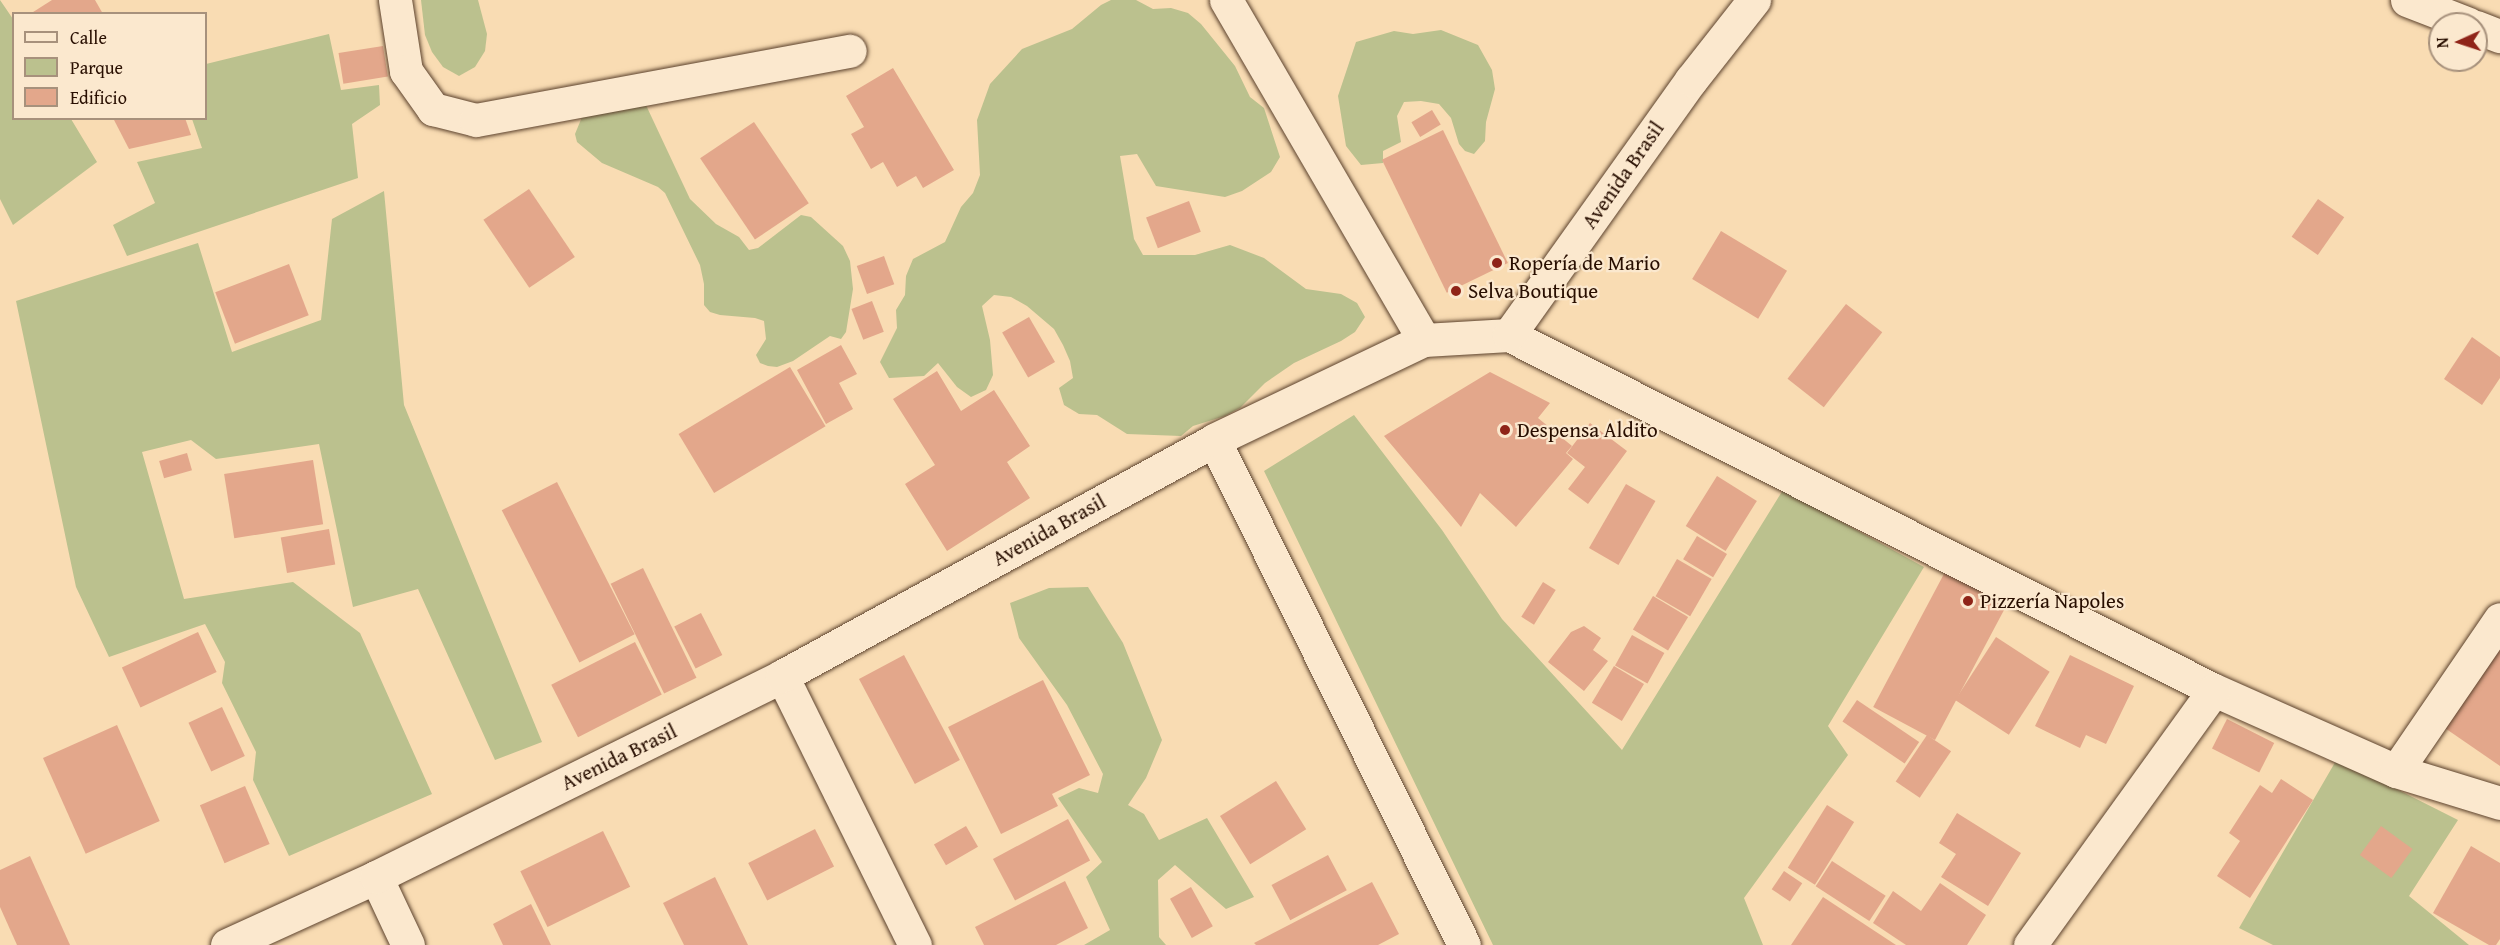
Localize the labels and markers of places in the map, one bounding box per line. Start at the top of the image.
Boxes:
place label: Ropería de Mario [1509,250,1660,276]
marker: Ropería de Mario [1490,256,1504,270]
place label: Selva Boutique [1468,278,1598,304]
marker: Selva Boutique [1449,284,1463,298]
place label: Despensa Aldito [1517,417,1658,443]
marker: Despensa Aldito [1498,423,1512,437]
place label: Pizzería Napoles [1980,588,2124,614]
marker: Pizzería Napoles [1961,594,1975,608]

